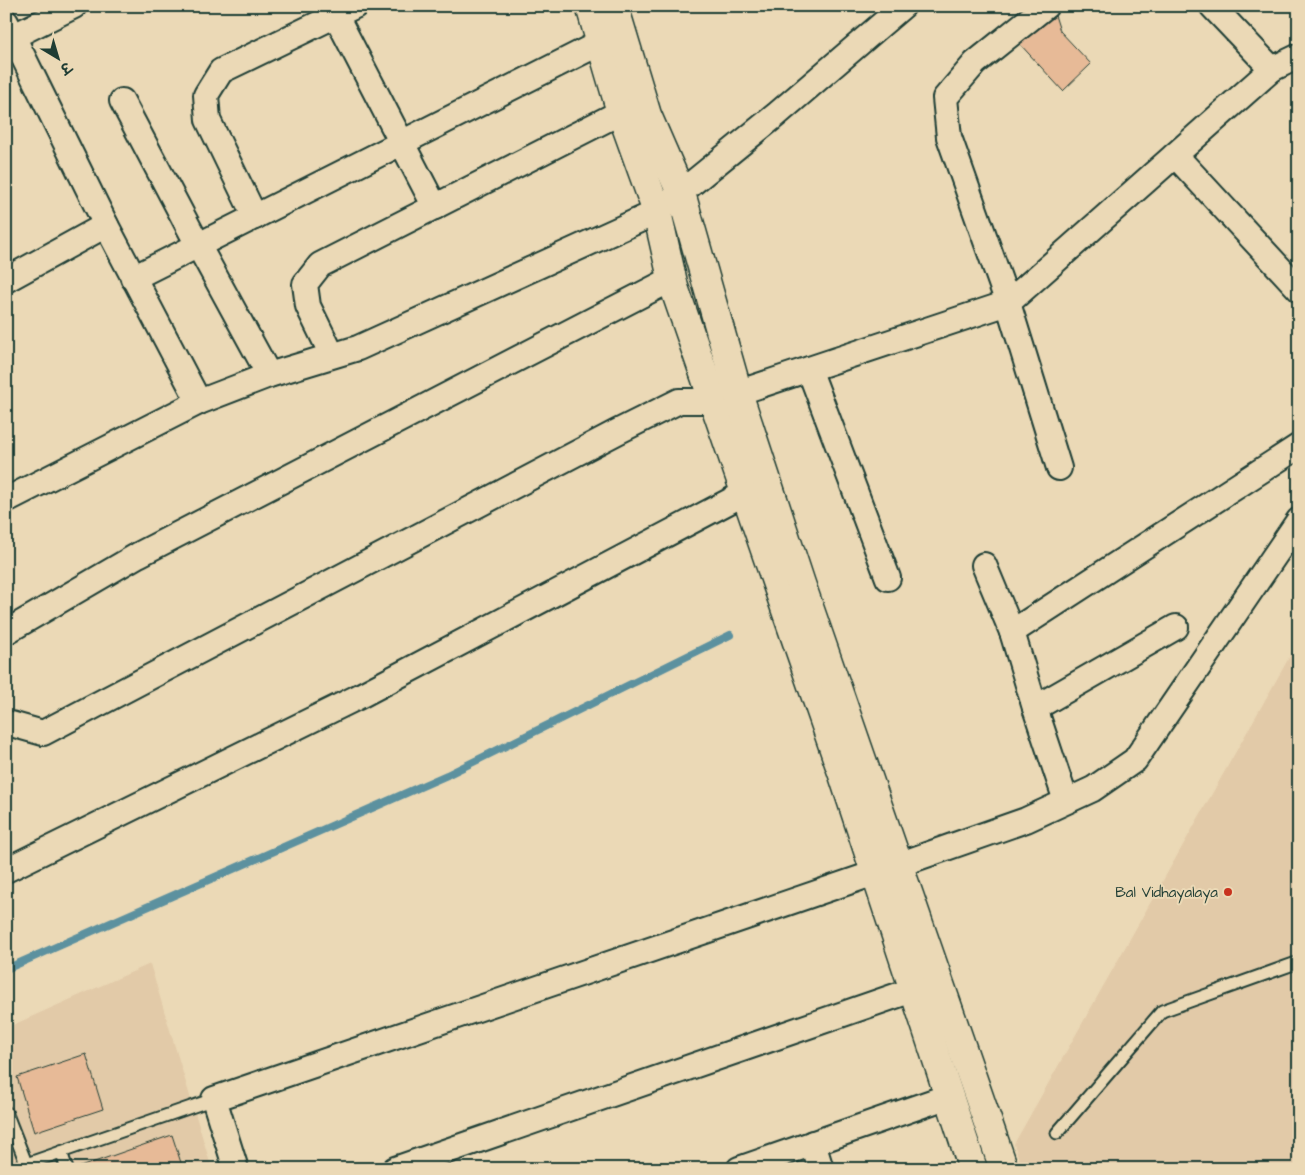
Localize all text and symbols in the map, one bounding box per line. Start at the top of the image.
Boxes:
north arrow [32,32,82,82]
text: उ [54,55,77,79]
place label: Bal Vidhayalaya [1115,882,1218,904]
marker: Bal Vidhayalaya [1222,886,1234,898]

